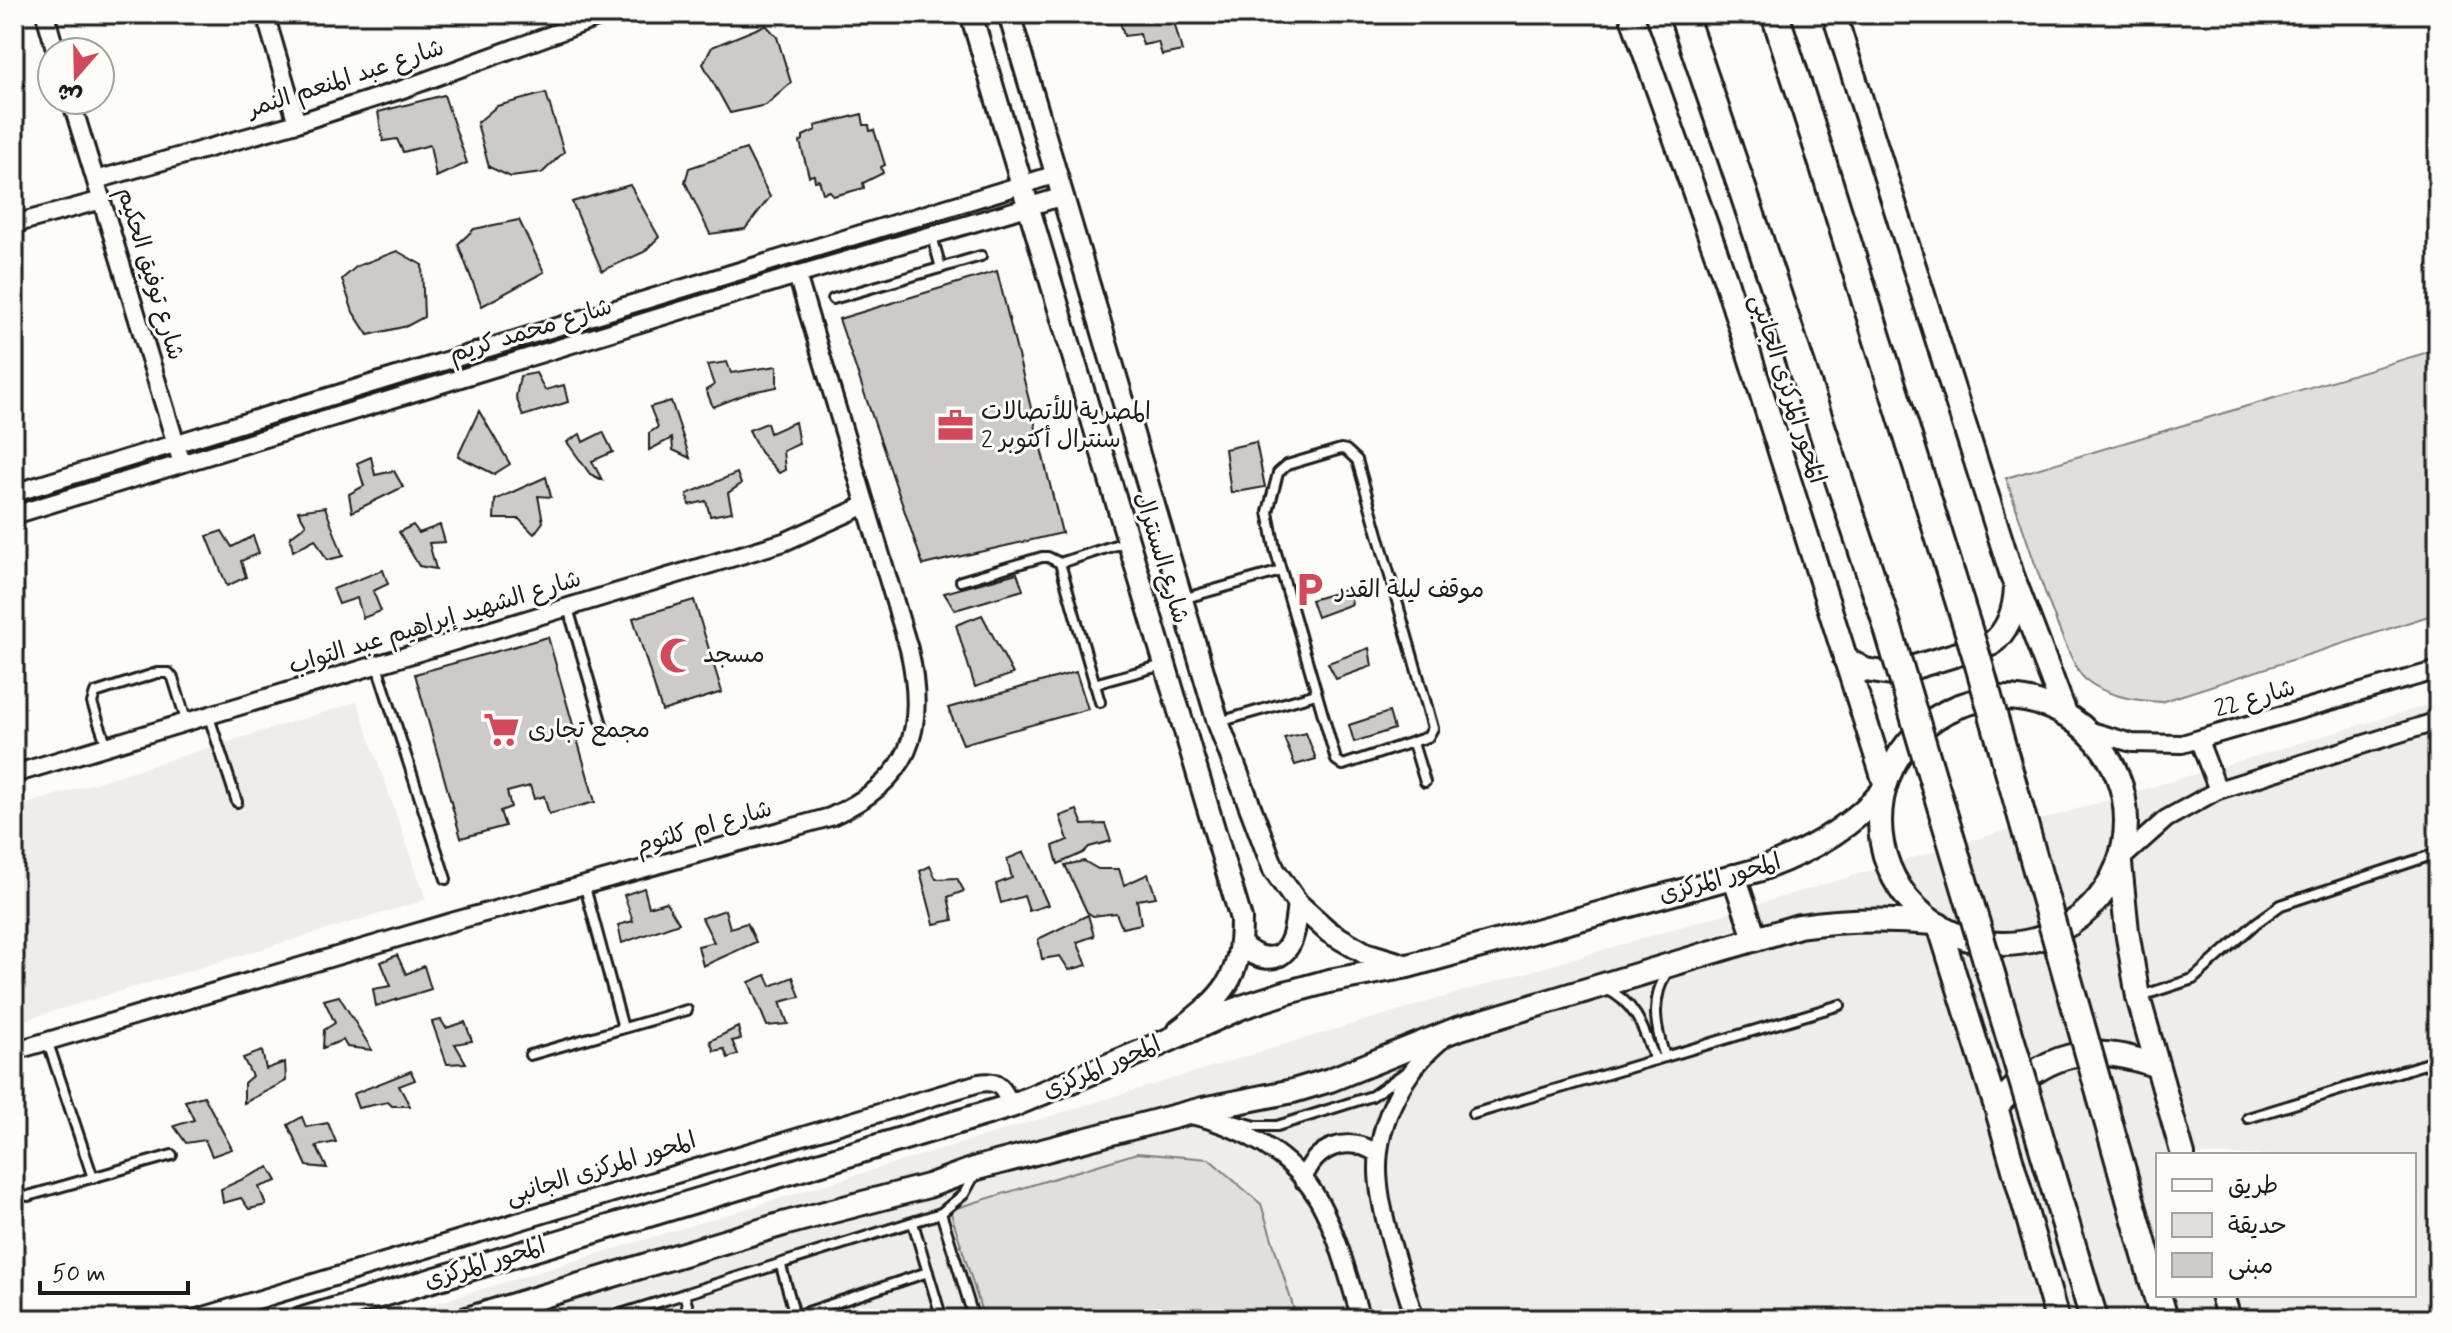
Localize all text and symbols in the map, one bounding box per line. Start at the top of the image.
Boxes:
street label: شارع عبد المنعم النمر [242,33,448,127]
north arrow [36,36,116,116]
text: ش [54,76,86,110]
street label: شارع توفيق الحكيم [108,184,191,364]
street label: المحور المركزى الجانبى [1742,290,1832,488]
street label: شارع محمد كريم [446,292,616,371]
place label: المصرية للأتصالات سنترال أكتوبر 2 [981,394,1151,456]
office icon: المصرية للأتصالات سنترال أكتوبر 2 [936,407,974,445]
street label: شارع السنترال [1126,488,1196,628]
street label: شارع الشهيد إبراهيم عبد التواب [285,564,585,683]
parking icon: موقف ليلة القدر [1291,571,1329,609]
place label: موقف ليلة القدر [1334,575,1484,606]
mosque icon: مسجد [658,636,696,674]
place label: مسجد [703,640,765,671]
street label: شارع 22 [2211,673,2299,725]
supermarket icon: مجمع تجارى [483,711,521,749]
place label: مجمع تجارى [528,715,650,746]
street label: شارع ام كلثوم [632,794,776,863]
street label: المحور المركزى [1655,847,1785,911]
street label: المحور المركزى [1038,1029,1166,1107]
street label: المحور المركزى الجانبى [502,1125,700,1213]
legend [2156,1153,2416,1297]
text: طريق [2228,1171,2278,1202]
text: حديقة [2228,1211,2287,1242]
street label: المحور المركزى [420,1231,550,1297]
scale bar [40,1245,188,1295]
text: مبنى [2228,1251,2273,1282]
text: 50 m [52,1259,106,1290]

